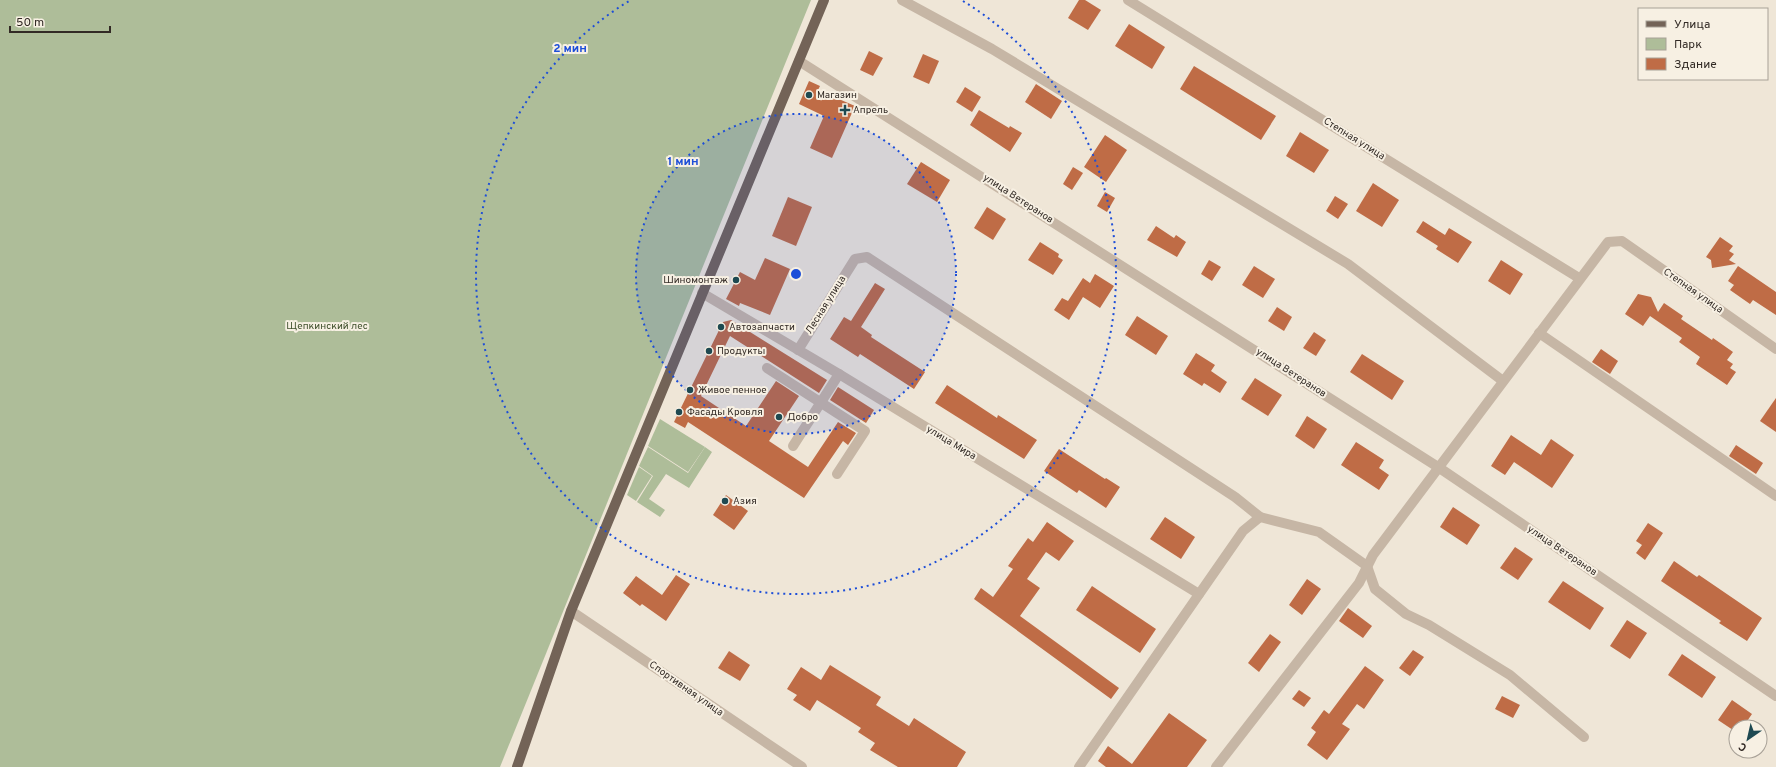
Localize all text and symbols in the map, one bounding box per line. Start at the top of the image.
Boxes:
scale bar [10,8,110,34]
legend [1638,8,1768,80]
text: 50 m [16,15,44,31]
text: Улица [1674,17,1710,33]
text: Парк [1674,37,1702,53]
text: 2 мин [553,41,587,57]
text: Здание [1674,57,1717,73]
place label: Магазин [817,89,857,102]
marker: Магазин [804,90,814,100]
place label: Апрель [853,104,888,117]
marker: Апрель [840,105,850,115]
street label: Степная улица [1321,115,1387,163]
text: 1 мин [667,154,699,170]
street label: улица Ветеранов [980,171,1056,227]
street label: Степная улица [1660,266,1726,316]
centre of rings [789,267,803,281]
street label: Лесная улица [803,273,849,337]
place label: Шиномонтаж [663,274,729,287]
marker: Шиномонтаж [731,275,741,285]
park label: Щепкинский лес [286,320,368,333]
place label: Автозапчасти [729,321,795,334]
marker: Автозапчасти [716,322,726,332]
place label: Продукты [717,345,765,358]
street label: улица Ветеранов [1253,345,1329,401]
marker: Продукты [704,346,714,356]
place label: Живое пенное [698,384,767,397]
marker: Живое пенное [685,385,695,395]
place label: Фасады Кровля [687,406,763,419]
marker: Фасады Кровля [674,407,684,417]
place label: Добро [787,411,819,424]
marker: Добро [774,412,784,422]
street label: улица Мира [924,423,978,463]
place label: Азия [733,495,757,508]
marker: Азия [720,496,730,506]
street label: улица Ветеранов [1525,523,1599,579]
street label: Спортивная улица [646,658,726,720]
north arrow [1728,719,1768,759]
text: С [1736,739,1750,754]

